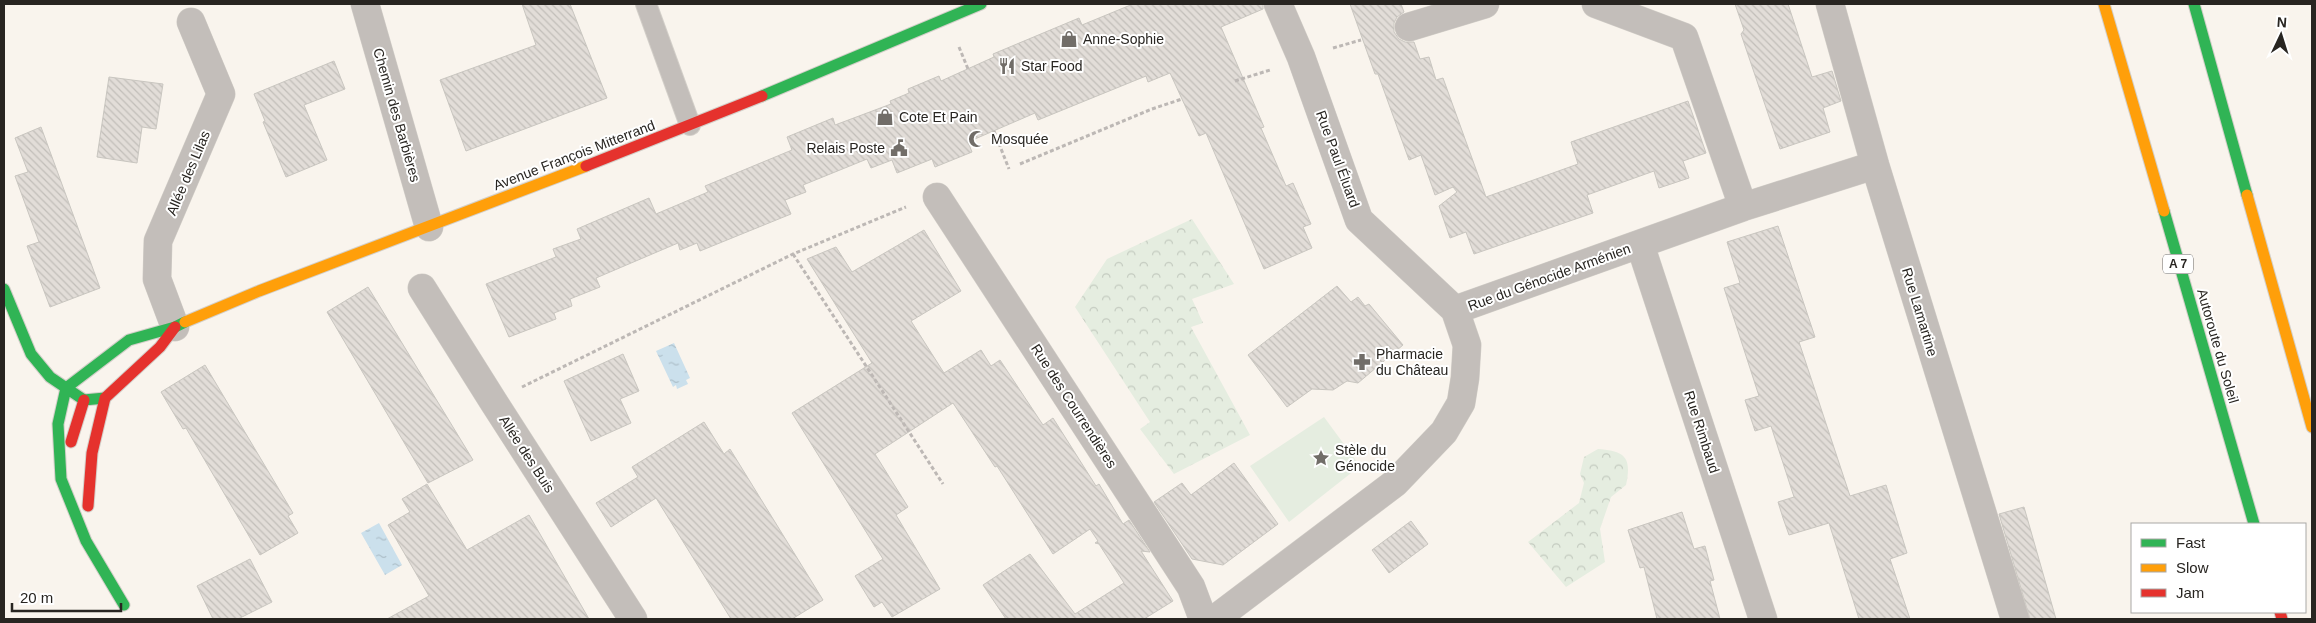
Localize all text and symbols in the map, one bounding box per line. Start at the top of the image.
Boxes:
north arrow [2256,10,2306,60]
text: N [2276,14,2288,30]
shop icon: Anne-Sophie [1059,29,1079,49]
place label: Anne-Sophie [1083,31,1164,47]
street label: Chemin des Barbières [370,46,424,184]
restaurant icon: Star Food [997,56,1017,76]
place label: Star Food [1021,58,1082,74]
shop icon: Cote Et Pain [875,107,895,127]
street label: Rue Paul Éluard [1313,108,1363,210]
place label: Cote Et Pain [899,109,978,125]
street label: Avenue François Mitterrand [491,117,657,193]
street label: Allée des Lilas [163,128,213,218]
mosque icon: Mosquée [967,129,987,149]
place label: Mosquée [991,131,1049,147]
public building icon: Relais Poste [889,138,909,158]
place label: Relais Poste [806,140,885,156]
street label: Rue du Génocide Arménien [1465,240,1633,314]
road number: A 7 [2163,254,2193,274]
street label: Rue Lamartine [1899,266,1941,358]
street label: Autoroute du Soleil [2194,287,2242,405]
street label: Rue des Courrendières [1028,341,1120,471]
place label: Pharmacie du Château [1376,346,1448,378]
pharmacy icon: Pharmacie du Château [1352,352,1372,372]
street label: Rue Rimbaud [1681,389,1723,475]
street label: Allée des Buis [496,412,558,496]
place label: Stèle du Génocide [1335,442,1395,474]
place icon: Stèle du Génocide [1311,448,1331,468]
legend [2131,523,2306,613]
text: Fast [2176,534,2206,551]
text: Slow [2176,559,2209,576]
scale bar [12,580,121,612]
text: Jam [2176,584,2204,601]
text: 20 m [20,589,53,606]

